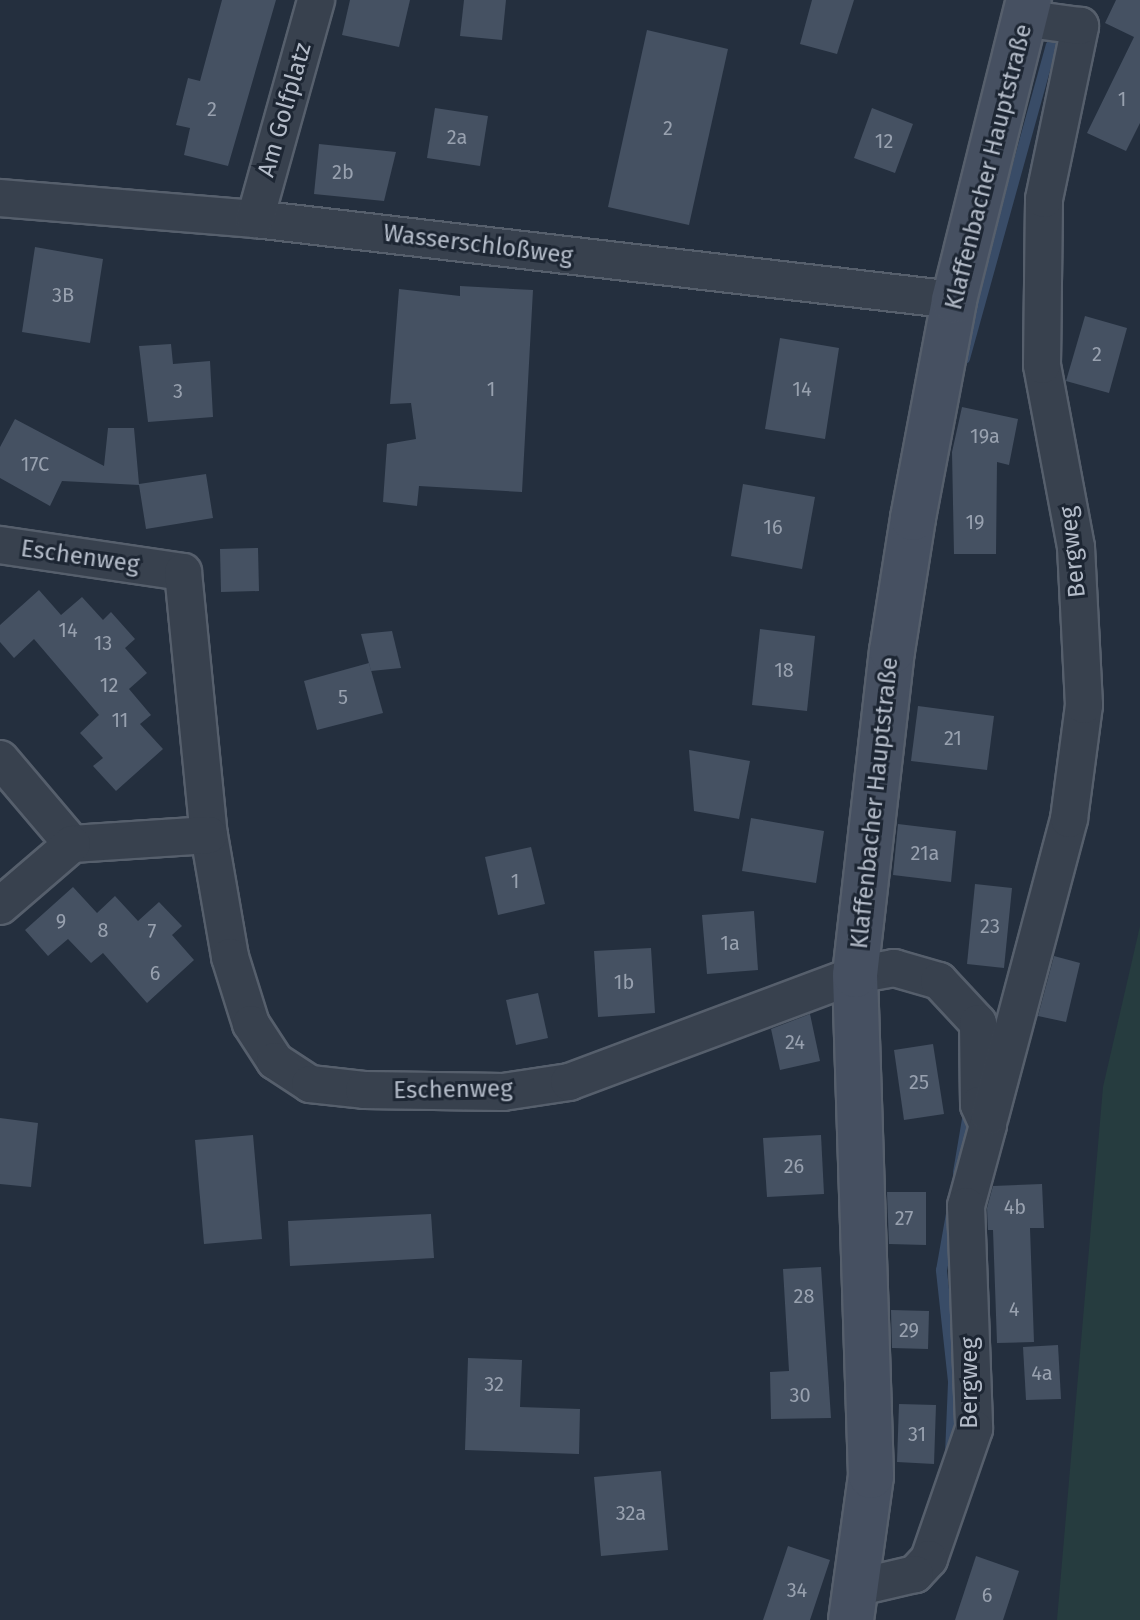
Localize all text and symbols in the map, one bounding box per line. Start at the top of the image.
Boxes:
street label: Klaffenbacher Hauptstraße [940,21,1038,313]
street label: Am Golfplatz [252,40,318,180]
house number: 1 [1118,87,1126,111]
house number: 2 [207,97,217,121]
house number: 2 [663,116,673,140]
house number: 2a [447,125,467,149]
house number: 12 [875,129,893,153]
house number: 2b [332,160,354,184]
street label: Wasserschloßweg [382,219,574,271]
house number: 3B [52,283,74,307]
house number: 2 [1092,342,1102,366]
house number: 1 [487,377,495,401]
house number: 14 [792,377,812,401]
house number: 3 [173,379,183,403]
house number: 19a [970,424,1000,448]
house number: 17C [21,452,49,476]
street label: Bergweg [1054,505,1092,599]
house number: 19 [965,510,985,534]
house number: 16 [763,515,783,539]
street label: Eschenweg [19,534,141,580]
house number: 14 [58,618,78,642]
house number: 13 [94,631,112,655]
street label: Klaffenbacher Hauptstraße [845,656,905,950]
house number: 18 [774,658,794,682]
house number: 12 [100,673,118,697]
house number: 5 [338,685,348,709]
house number: 11 [111,708,129,732]
house number: 21 [944,726,962,750]
house number: 21a [911,841,939,865]
house number: 1 [511,869,519,893]
house number: 9 [56,909,66,933]
house number: 23 [980,914,1000,938]
house number: 8 [97,918,109,942]
house number: 7 [148,919,156,943]
house number: 1a [720,931,740,955]
house number: 6 [150,961,160,985]
house number: 1b [614,970,634,994]
house number: 24 [785,1030,805,1054]
house number: 25 [909,1070,929,1094]
street label: Eschenweg [393,1075,513,1105]
house number: 26 [784,1154,804,1178]
house number: 4b [1004,1195,1026,1219]
house number: 27 [895,1206,913,1230]
house number: 28 [794,1284,814,1308]
house number: 4 [1009,1297,1019,1321]
house number: 29 [899,1318,919,1342]
street label: Bergweg [956,1337,984,1429]
house number: 4a [1031,1361,1053,1385]
house number: 32 [484,1372,504,1396]
house number: 30 [789,1383,811,1407]
house number: 31 [908,1422,926,1446]
house number: 32a [616,1501,646,1525]
house number: 34 [787,1578,807,1602]
house number: 6 [982,1583,992,1607]

